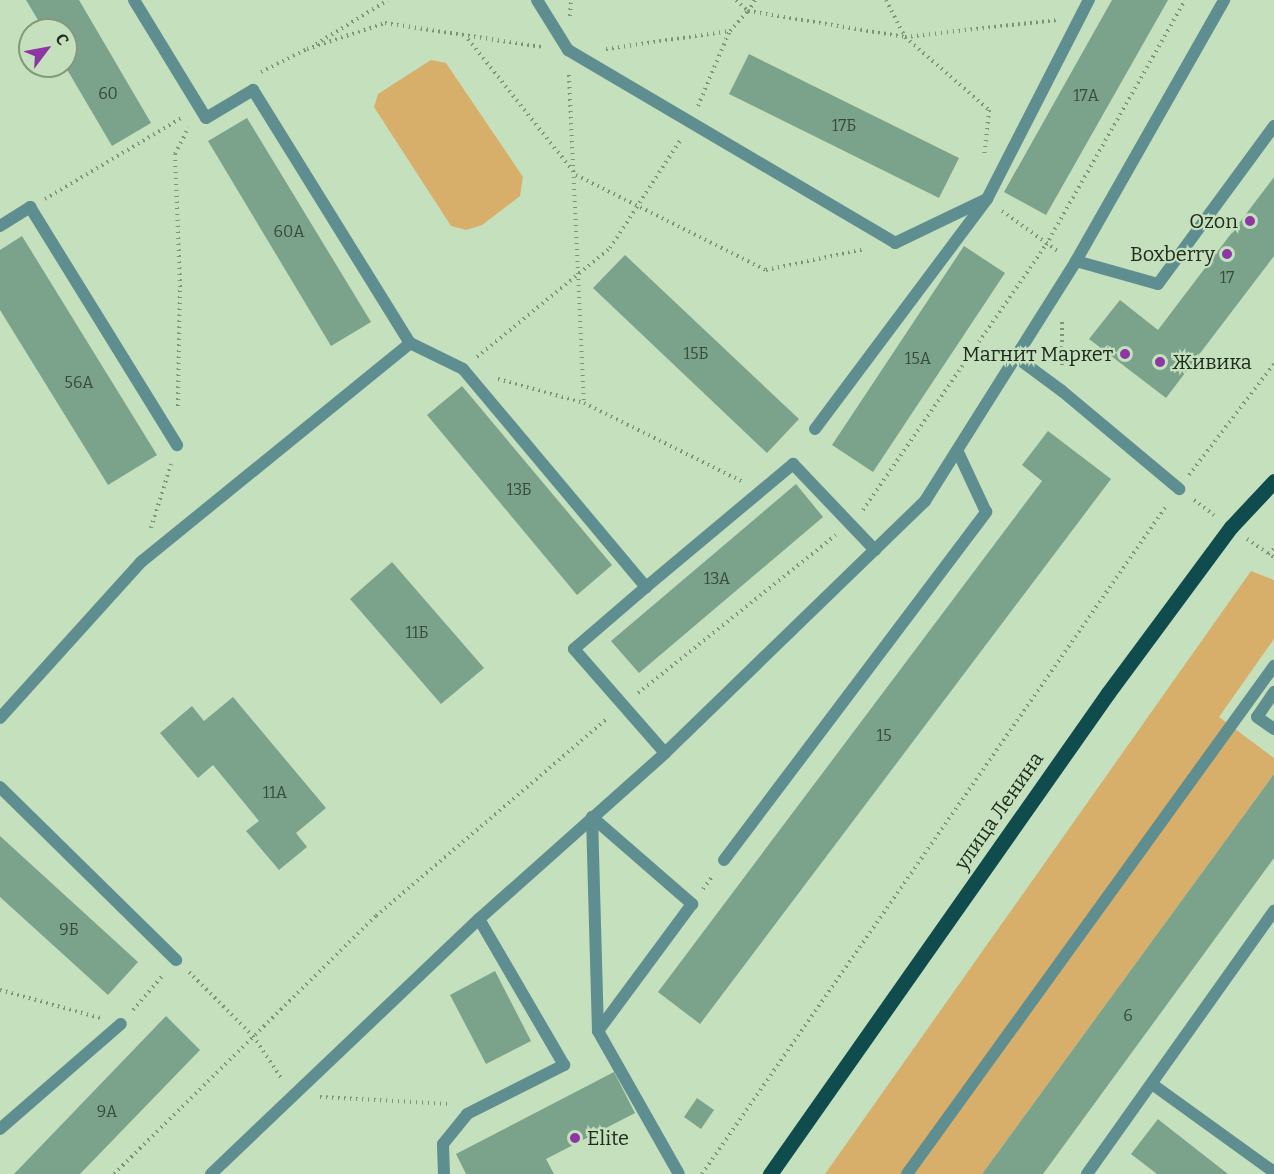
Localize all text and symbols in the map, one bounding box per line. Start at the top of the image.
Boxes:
north arrow [18,18,78,78]
text: С [51,30,73,49]
house number: 60 [98,84,118,104]
house number: 17А [1073,86,1099,106]
house number: 17Б [832,116,856,136]
place label: Ozon [1189,209,1238,233]
marker: Ozon [1243,214,1257,228]
house number: 60А [274,222,304,242]
place label: Boxberry [1130,242,1215,266]
marker: Boxberry [1220,247,1234,261]
house number: 17 [1220,268,1234,288]
place label: Магнит Маркет [962,342,1113,366]
house number: 15Б [683,344,709,364]
marker: Магнит Маркет [1118,347,1132,361]
house number: 15А [905,349,931,369]
place label: Живика [1172,350,1252,374]
marker: Живика [1153,355,1167,369]
house number: 56А [64,373,94,393]
house number: 13Б [506,480,532,500]
house number: 13А [704,569,730,589]
house number: 11Б [405,623,429,643]
house number: 15 [876,726,892,746]
street label: улица Ленина [950,747,1048,875]
house number: 11А [263,783,287,803]
house number: 9Б [59,920,79,940]
house number: 6 [1123,1006,1133,1026]
house number: 9А [97,1102,117,1122]
place label: Elite [587,1126,629,1150]
marker: Elite [568,1131,582,1145]

